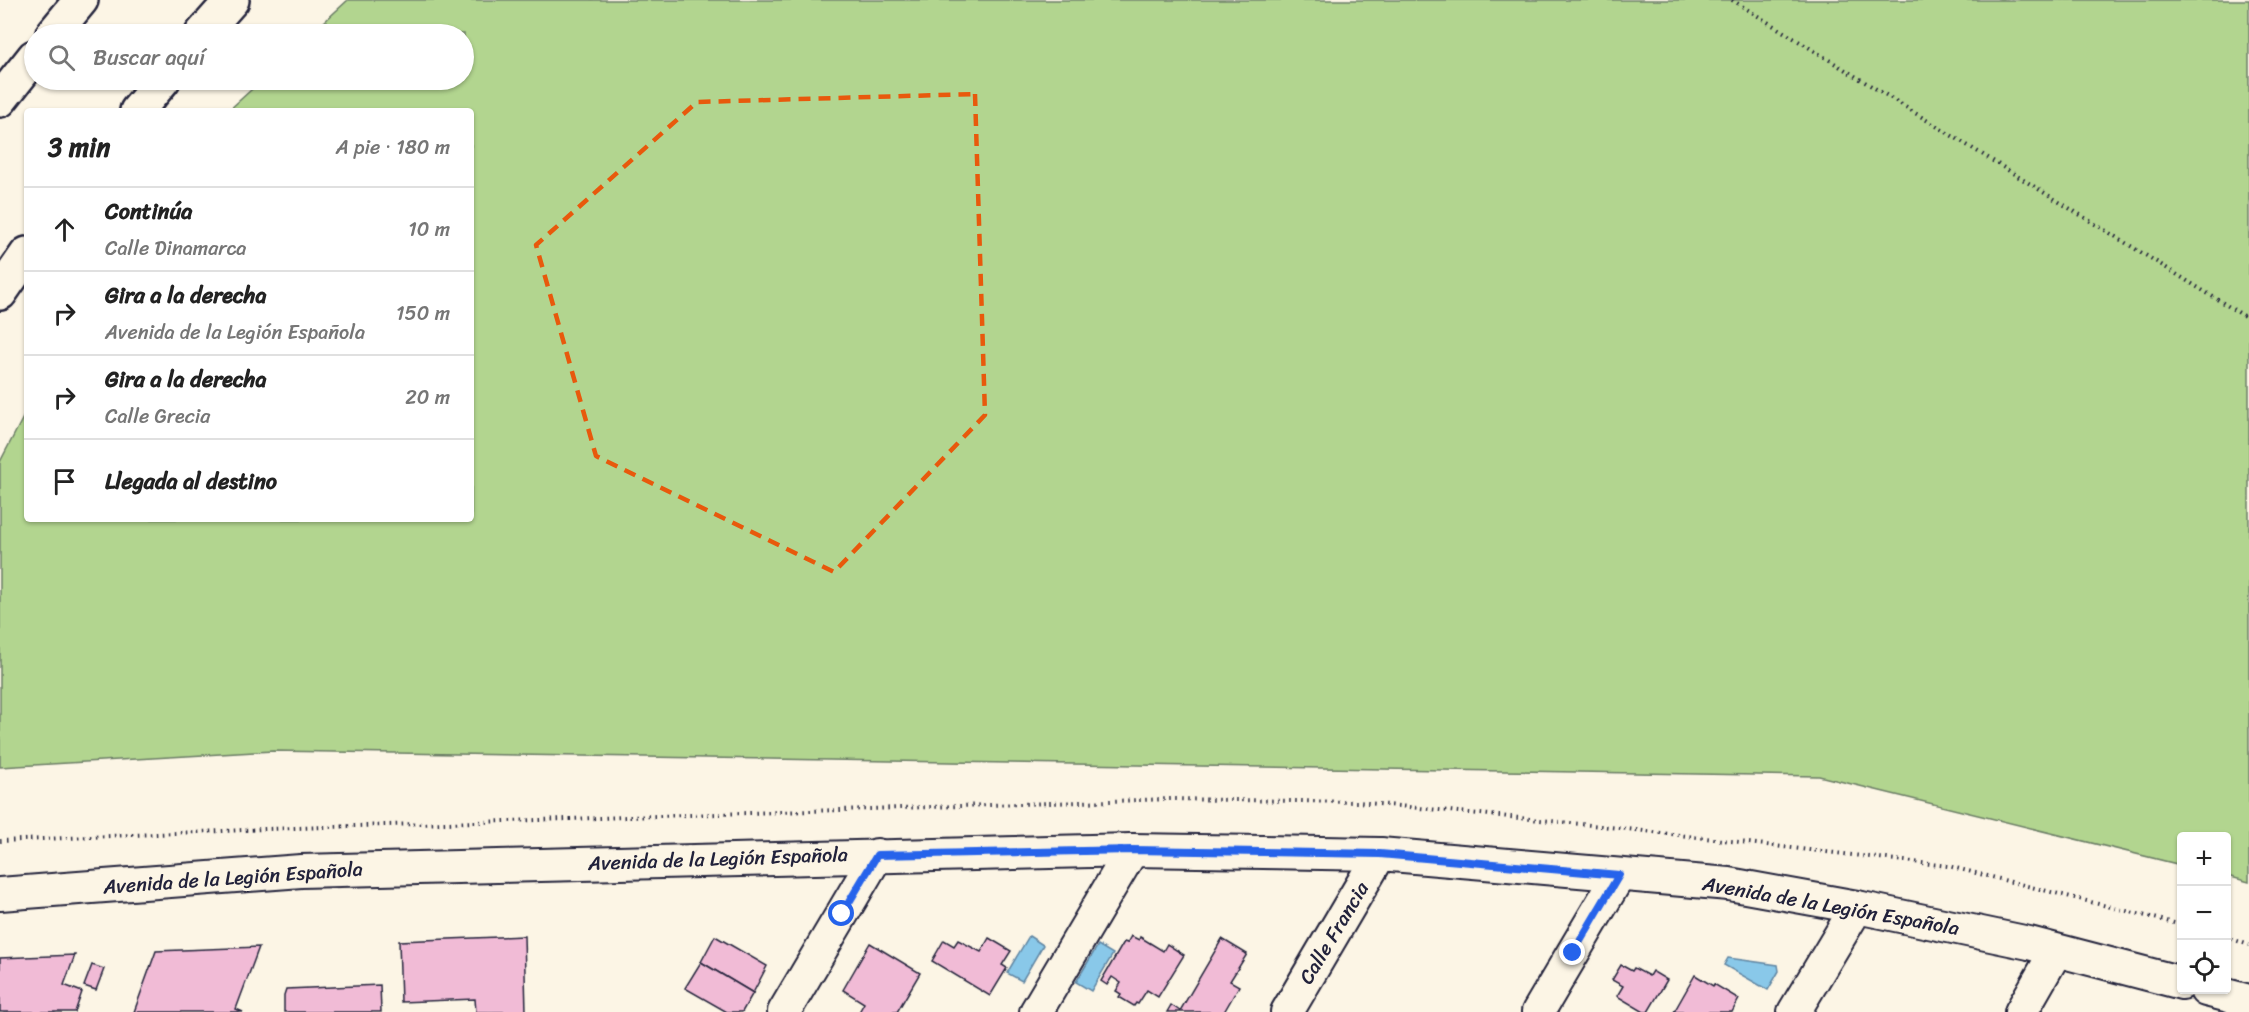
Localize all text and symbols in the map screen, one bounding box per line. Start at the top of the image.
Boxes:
search box [24,24,474,90]
text: Buscar aquí [93,38,205,77]
icon: search [45,41,78,74]
text: 3 min [48,124,110,170]
text: A pie · 180 m [336,130,450,165]
text: Continúa [105,192,192,231]
text: 10 m [408,212,450,247]
icon: ahead [48,213,81,246]
text: Calle Dinamarca [105,231,246,266]
text: Gira a la derecha [105,276,266,315]
text: 150 m [396,296,450,331]
icon: right [48,297,81,330]
text: Avenida de la Legión Española [105,315,365,350]
text: Gira a la derecha [105,360,266,399]
text: 20 m [405,380,450,415]
icon: right [48,381,81,414]
text: Calle Grecia [105,399,210,434]
text: Llegada al destino [105,462,277,501]
icon: arrive [48,465,81,498]
map controls [2177,832,2231,994]
button: + [2177,832,2231,886]
street label: Avenida de la Legión Española [586,837,849,881]
street label: Avenida de la Legión Española [101,851,364,905]
street label: Avenida de la Legión Española [1699,866,1962,946]
street label: Calle Francia [1289,874,1379,991]
button: − [2177,886,2231,940]
route start [828,900,854,926]
route end [1559,939,1585,965]
button: locate [2177,940,2231,994]

